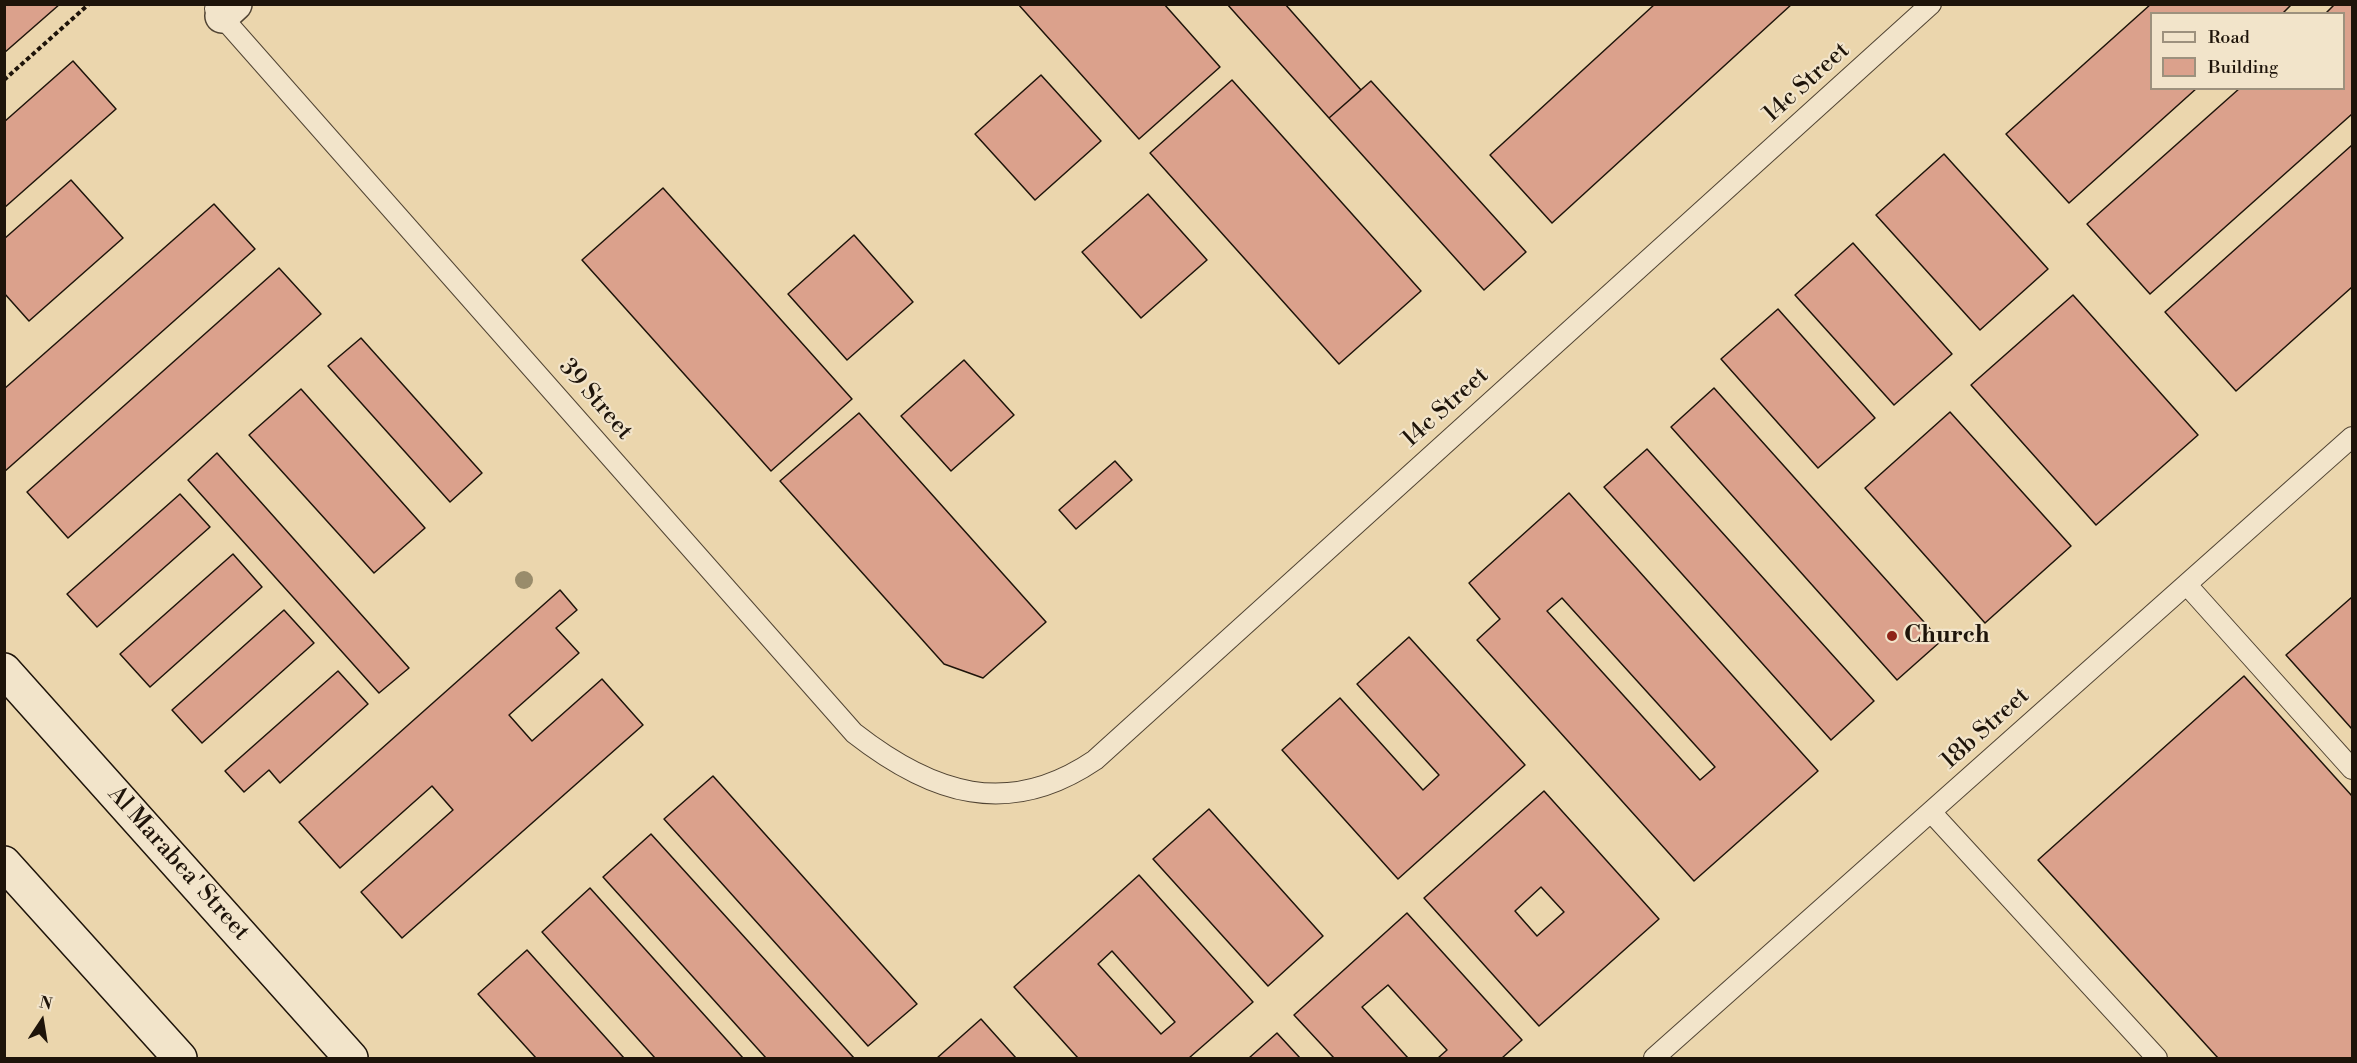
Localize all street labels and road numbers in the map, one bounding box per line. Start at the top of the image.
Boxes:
street label: 14c Street [1758,37,1856,129]
street label: 39 Street [552,354,638,446]
street label: 14c Street [1397,362,1495,454]
street label: 18b Street [1936,682,2036,776]
street label: Al Marabea' Street [101,781,255,947]

